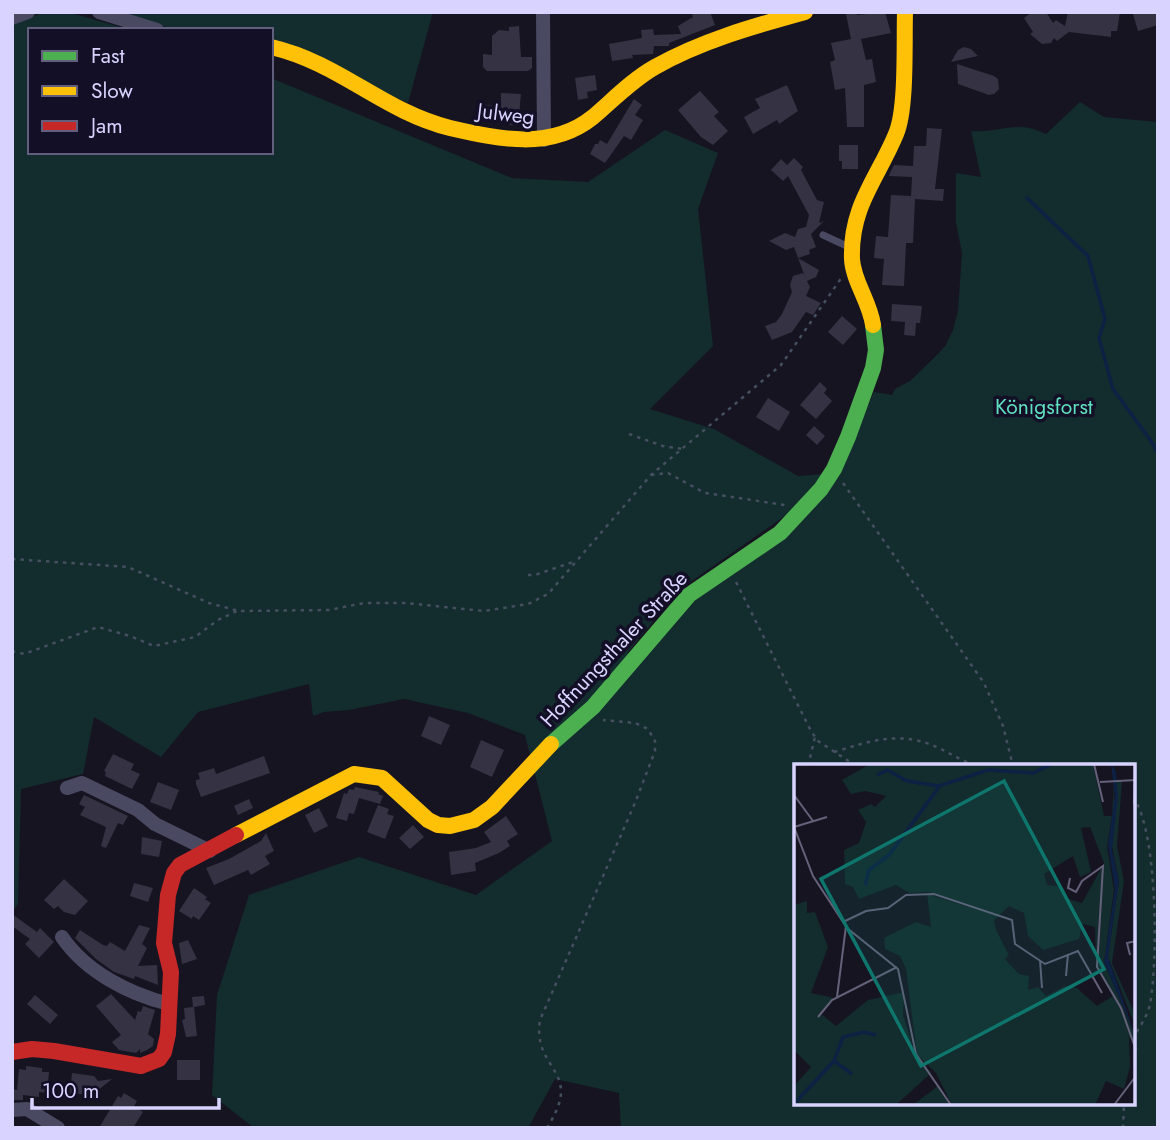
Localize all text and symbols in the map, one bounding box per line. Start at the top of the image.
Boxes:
legend [28,28,273,154]
text: Fast [91,41,124,71]
text: Slow [91,76,133,106]
street label: Julweg [473,95,536,132]
text: Jam [88,111,123,141]
park label: Königsforst [995,392,1093,422]
street label: Hoffnungsthaler Straße [534,564,695,734]
inset map [794,764,1135,1105]
scale bar [32,1066,219,1110]
text: 100 m [42,1076,99,1106]

